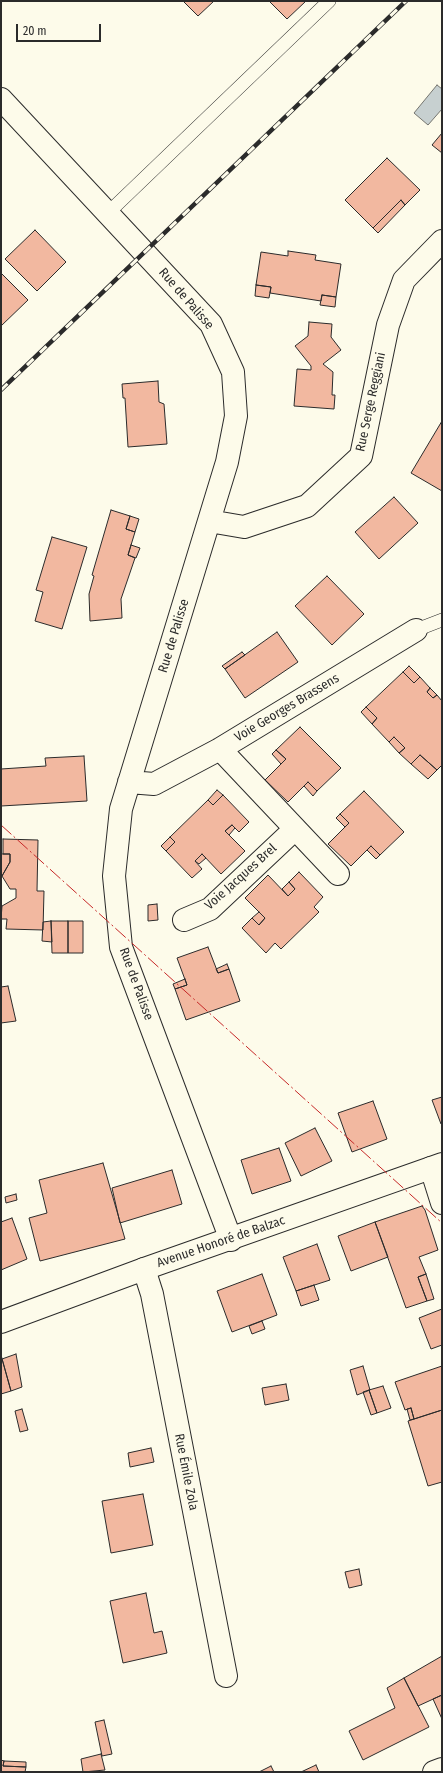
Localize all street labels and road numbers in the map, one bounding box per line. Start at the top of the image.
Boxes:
street label: Rue de Palisse [155,265,217,333]
street label: Rue Serge Reggiani [353,351,389,453]
street label: Rue de Palisse [155,597,193,675]
street label: Voie Georges Brassens [232,671,342,745]
street label: Voie Jacques Brel [202,841,280,913]
street label: Rue de Palisse [116,945,156,1023]
street label: Avenue Honoré de Balzac [155,1213,287,1271]
street label: Rue Émile Zola [171,1432,201,1512]

